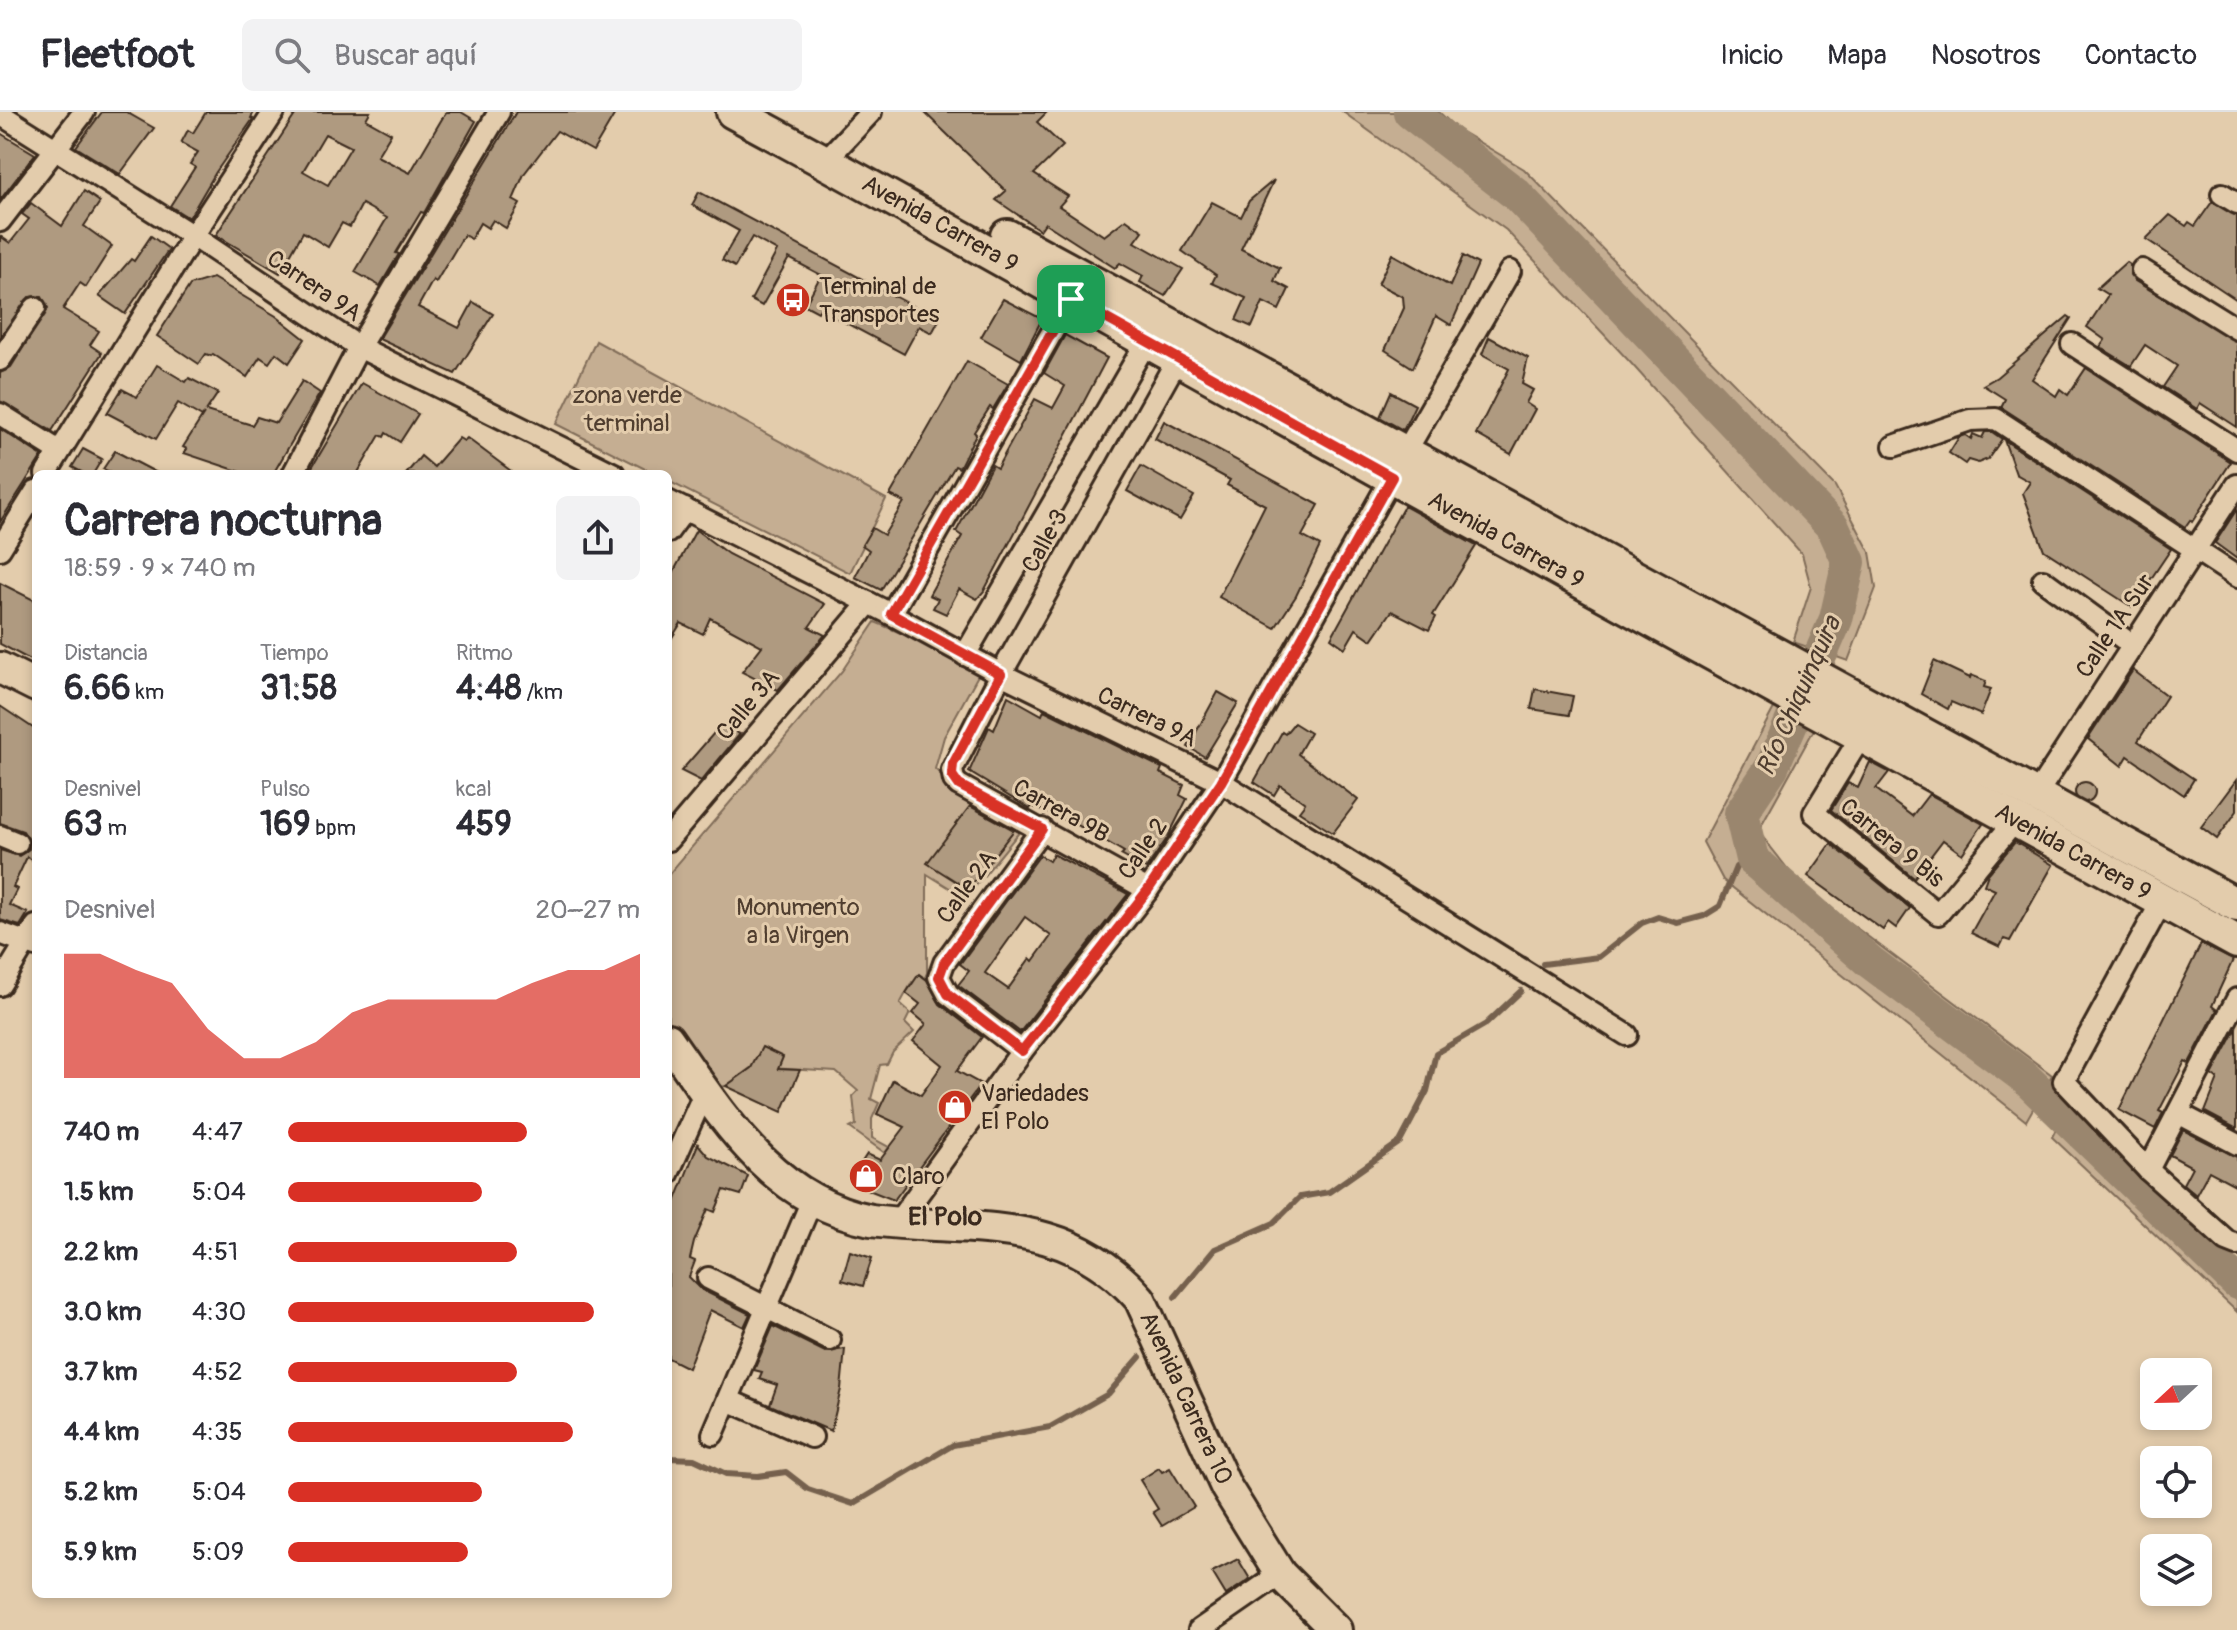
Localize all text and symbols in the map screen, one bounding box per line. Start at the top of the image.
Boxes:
search box [242,19,802,91]
text: Fleetfoot [40,31,194,79]
icon: search [270,33,314,77]
text: Buscar aquí [334,37,477,74]
text: Inicio [1720,38,1783,73]
text: Mapa [1827,38,1887,73]
text: Nosotros [1931,38,2041,73]
text: Contacto [2085,38,2197,73]
street label: Avenida Carrera 9 [857,169,1023,279]
street label: Carrera 9A [261,244,367,328]
pin [1037,265,1105,333]
place label: Terminal de Transportes [819,272,940,329]
icon: arrive [1049,277,1093,321]
bus stop icon: Terminal de Transportes [774,281,812,319]
park label: zona verde terminal [572,381,682,438]
street label: Avenida Carrera 9 [1423,485,1589,595]
text: Carrera nocturna [64,494,382,549]
button: share [556,496,640,580]
street label: Calle 3 [1016,504,1074,578]
text: 18:59 · 9 × 740 m [64,552,256,584]
street label: Calle 1A Sur [2070,568,2161,684]
water label: Río Chiquinquira [1750,610,1849,780]
text: Distancia [64,639,148,667]
text: Tiempo [260,639,329,667]
text: Ritmo [456,639,513,667]
street label: Calle 3A [710,664,786,746]
text: 6.66 [64,667,131,710]
text: 31:58 [260,667,337,710]
text: 4:48 [456,667,522,710]
text: km [131,678,164,706]
text: /km [522,678,563,706]
street label: Carrera 9A [1092,680,1202,754]
street label: Carrera 9B [1008,773,1114,849]
text: Desnivel [64,775,141,803]
text: Pulso [260,775,310,803]
text: kcal [456,775,492,803]
street label: Carrera 9 Bis [1834,792,1950,894]
street label: Avenida Carrera 9 [1990,797,2156,907]
text: 63 [64,803,103,846]
text: 169 [260,803,311,846]
text: 459 [456,803,512,846]
street label: Calle 2 [1112,813,1174,885]
text: m [103,814,127,842]
text: bpm [311,814,356,842]
street label: Calle 2A [931,845,1003,929]
park label: Monumento a la Virgen [736,893,860,950]
text: Desnivel [64,894,156,926]
text: 20–27 m [535,894,640,926]
place label: Variedades El Polo [981,1079,1089,1136]
shop icon: Variedades El Polo [936,1088,974,1126]
text: 740 m [64,1116,139,1148]
text: 4:47 [192,1116,243,1148]
shop icon: Claro [847,1157,885,1195]
place label: Claro [892,1162,945,1191]
text: 1.5 km [64,1176,134,1208]
text: 5:04 [192,1176,246,1208]
district label: El Polo [908,1201,982,1233]
text: 2.2 km [64,1236,138,1268]
text: 4:51 [192,1236,238,1268]
text: 3.0 km [64,1296,142,1328]
text: 4:30 [192,1296,246,1328]
street label: Avenida Carrera 10 [1133,1307,1239,1489]
text: 3.7 km [64,1356,138,1388]
text: 4:52 [192,1356,243,1388]
north arrow [2140,1358,2212,1430]
map controls [2140,1358,2212,1606]
text: 4.4 km [64,1416,139,1448]
text: 4:35 [192,1416,243,1448]
button: locate [2140,1446,2212,1518]
text: 5.2 km [64,1476,138,1508]
text: 5:04 [192,1476,246,1508]
button: layers [2140,1534,2212,1606]
text: 5.9 km [64,1536,137,1568]
text: 5:09 [192,1536,244,1568]

